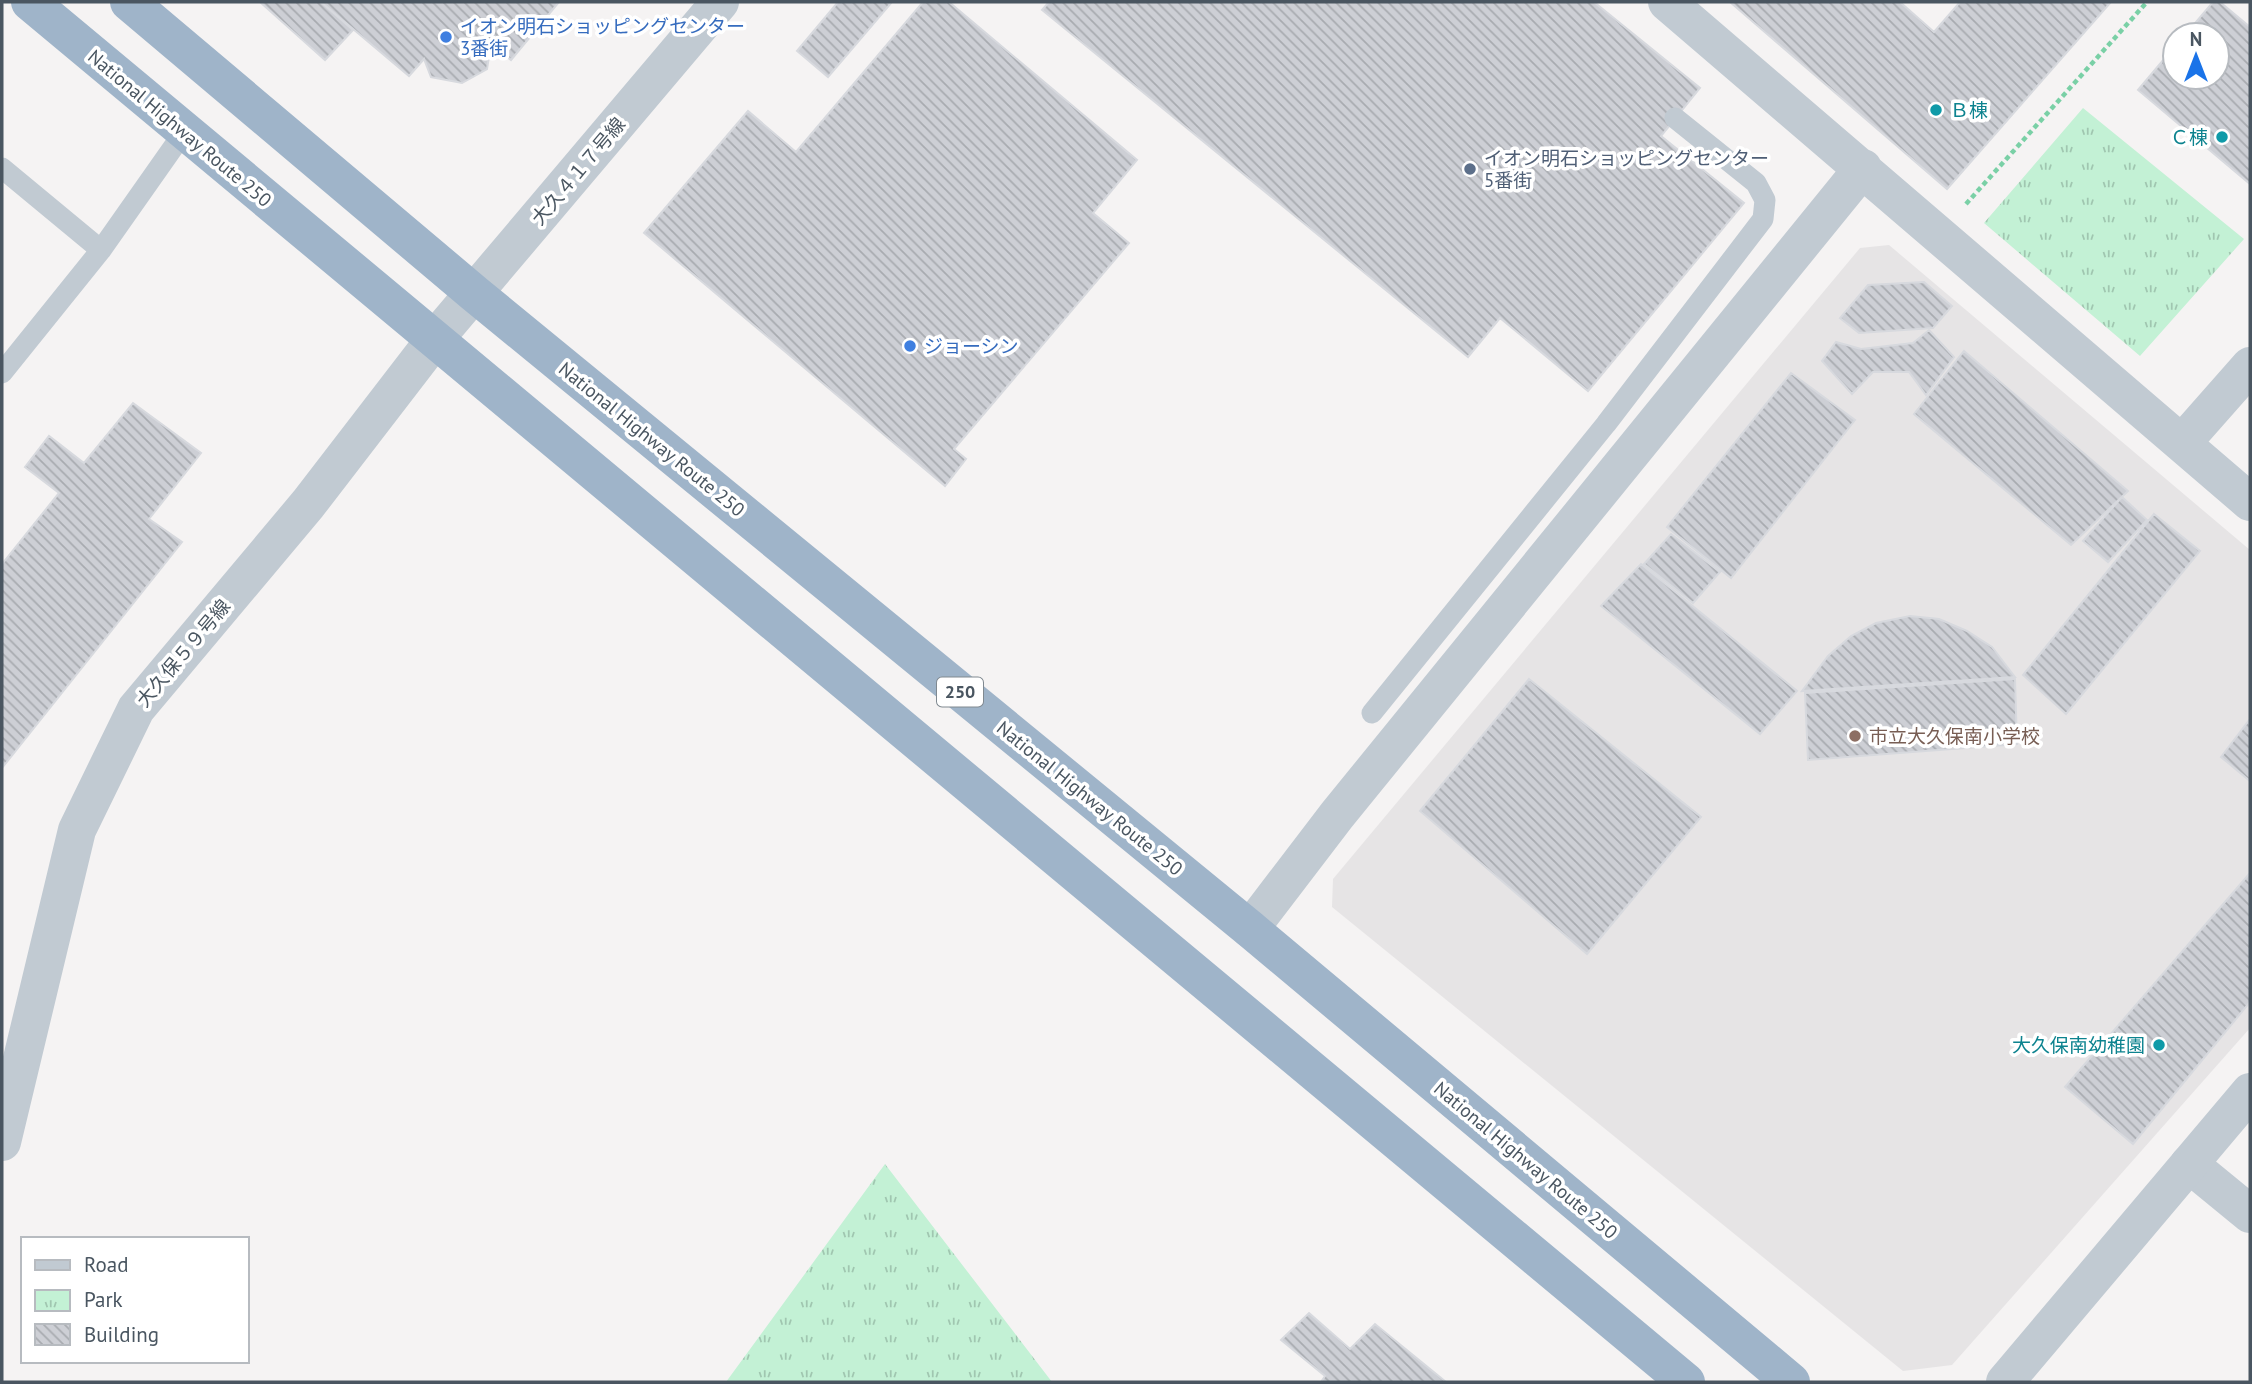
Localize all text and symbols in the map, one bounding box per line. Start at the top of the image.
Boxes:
place label: イオン明石ショッピングセンター 3番街 [460,14,745,60]
north arrow [2161,21,2231,91]
text: N [2190,27,2202,51]
marker: イオン明石ショッピングセンター 3番街 [438,29,454,45]
street label: National Highway Route 250 [83,44,277,212]
place label: Ｂ棟 [1950,98,1988,122]
marker: Ｂ棟 [1928,102,1944,118]
street label: 大久４１７号線 [526,112,630,230]
place label: Ｃ棟 [2170,125,2208,149]
marker: Ｃ棟 [2214,129,2230,145]
place label: イオン明石ショッピングセンター 5番街 [1484,146,1769,192]
marker: イオン明石ショッピングセンター 5番街 [1462,161,1478,177]
place label: ジョーシン [924,334,1019,358]
marker: ジョーシン [902,338,918,354]
street label: National Highway Route 250 [554,357,750,521]
street label: 大久保５９号線 [131,594,235,712]
road number: 250 [937,678,983,706]
street label: National Highway Route 250 [992,716,1188,880]
place label: 市立大久保南小学校 [1869,724,2040,748]
marker: 市立大久保南小学校 [1847,728,1863,744]
place label: 大久保南幼稚園 [2012,1033,2145,1057]
marker: 大久保南幼稚園 [2151,1037,2167,1053]
street label: National Highway Route 250 [1429,1076,1623,1244]
legend [21,1237,248,1363]
text: Road [84,1251,128,1278]
text: Park [84,1286,123,1313]
text: Building [84,1321,159,1348]

